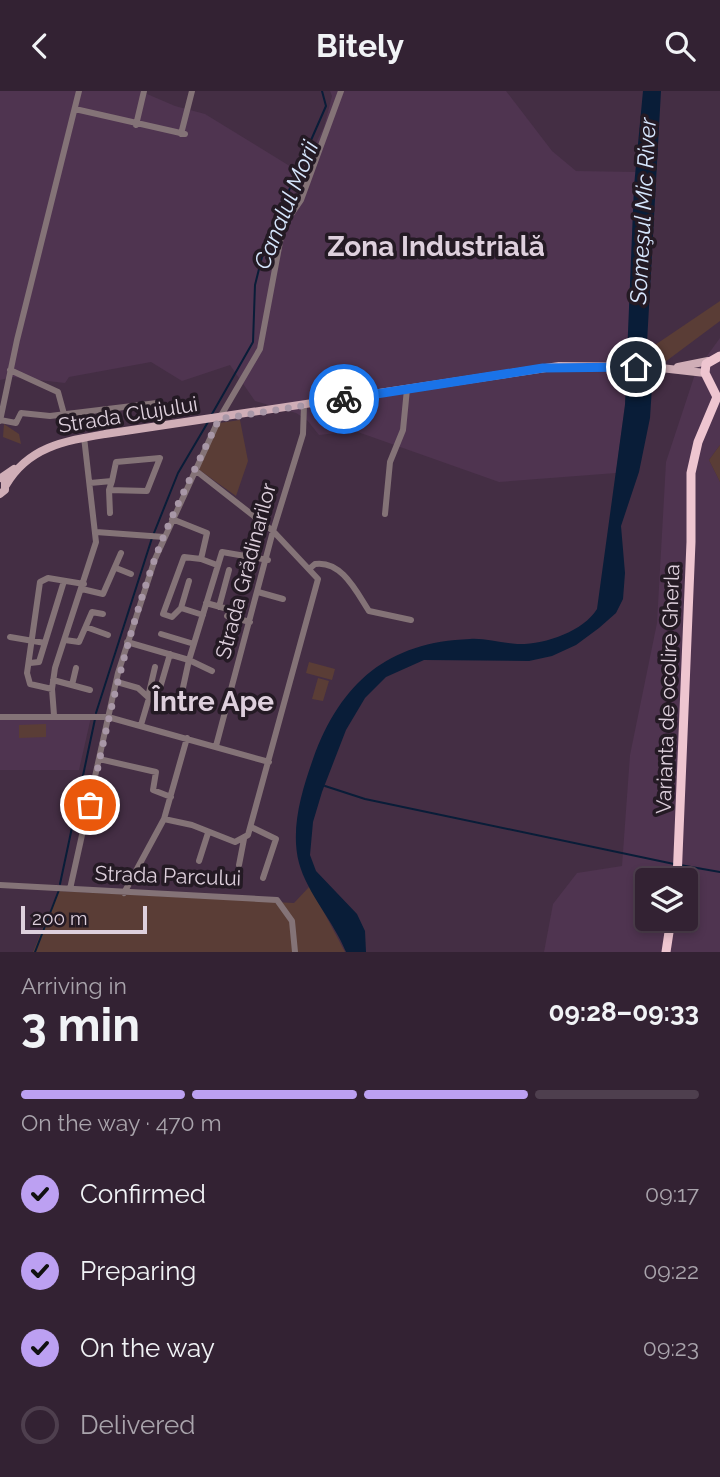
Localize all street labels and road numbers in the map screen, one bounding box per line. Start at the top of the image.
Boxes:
street label: Strada Clujului [56,391,199,438]
street label: Strada Grădinarilor [210,480,281,661]
street label: Varianta de ocolire Gherla [651,563,684,814]
street label: Strada Parcului [94,860,242,891]

